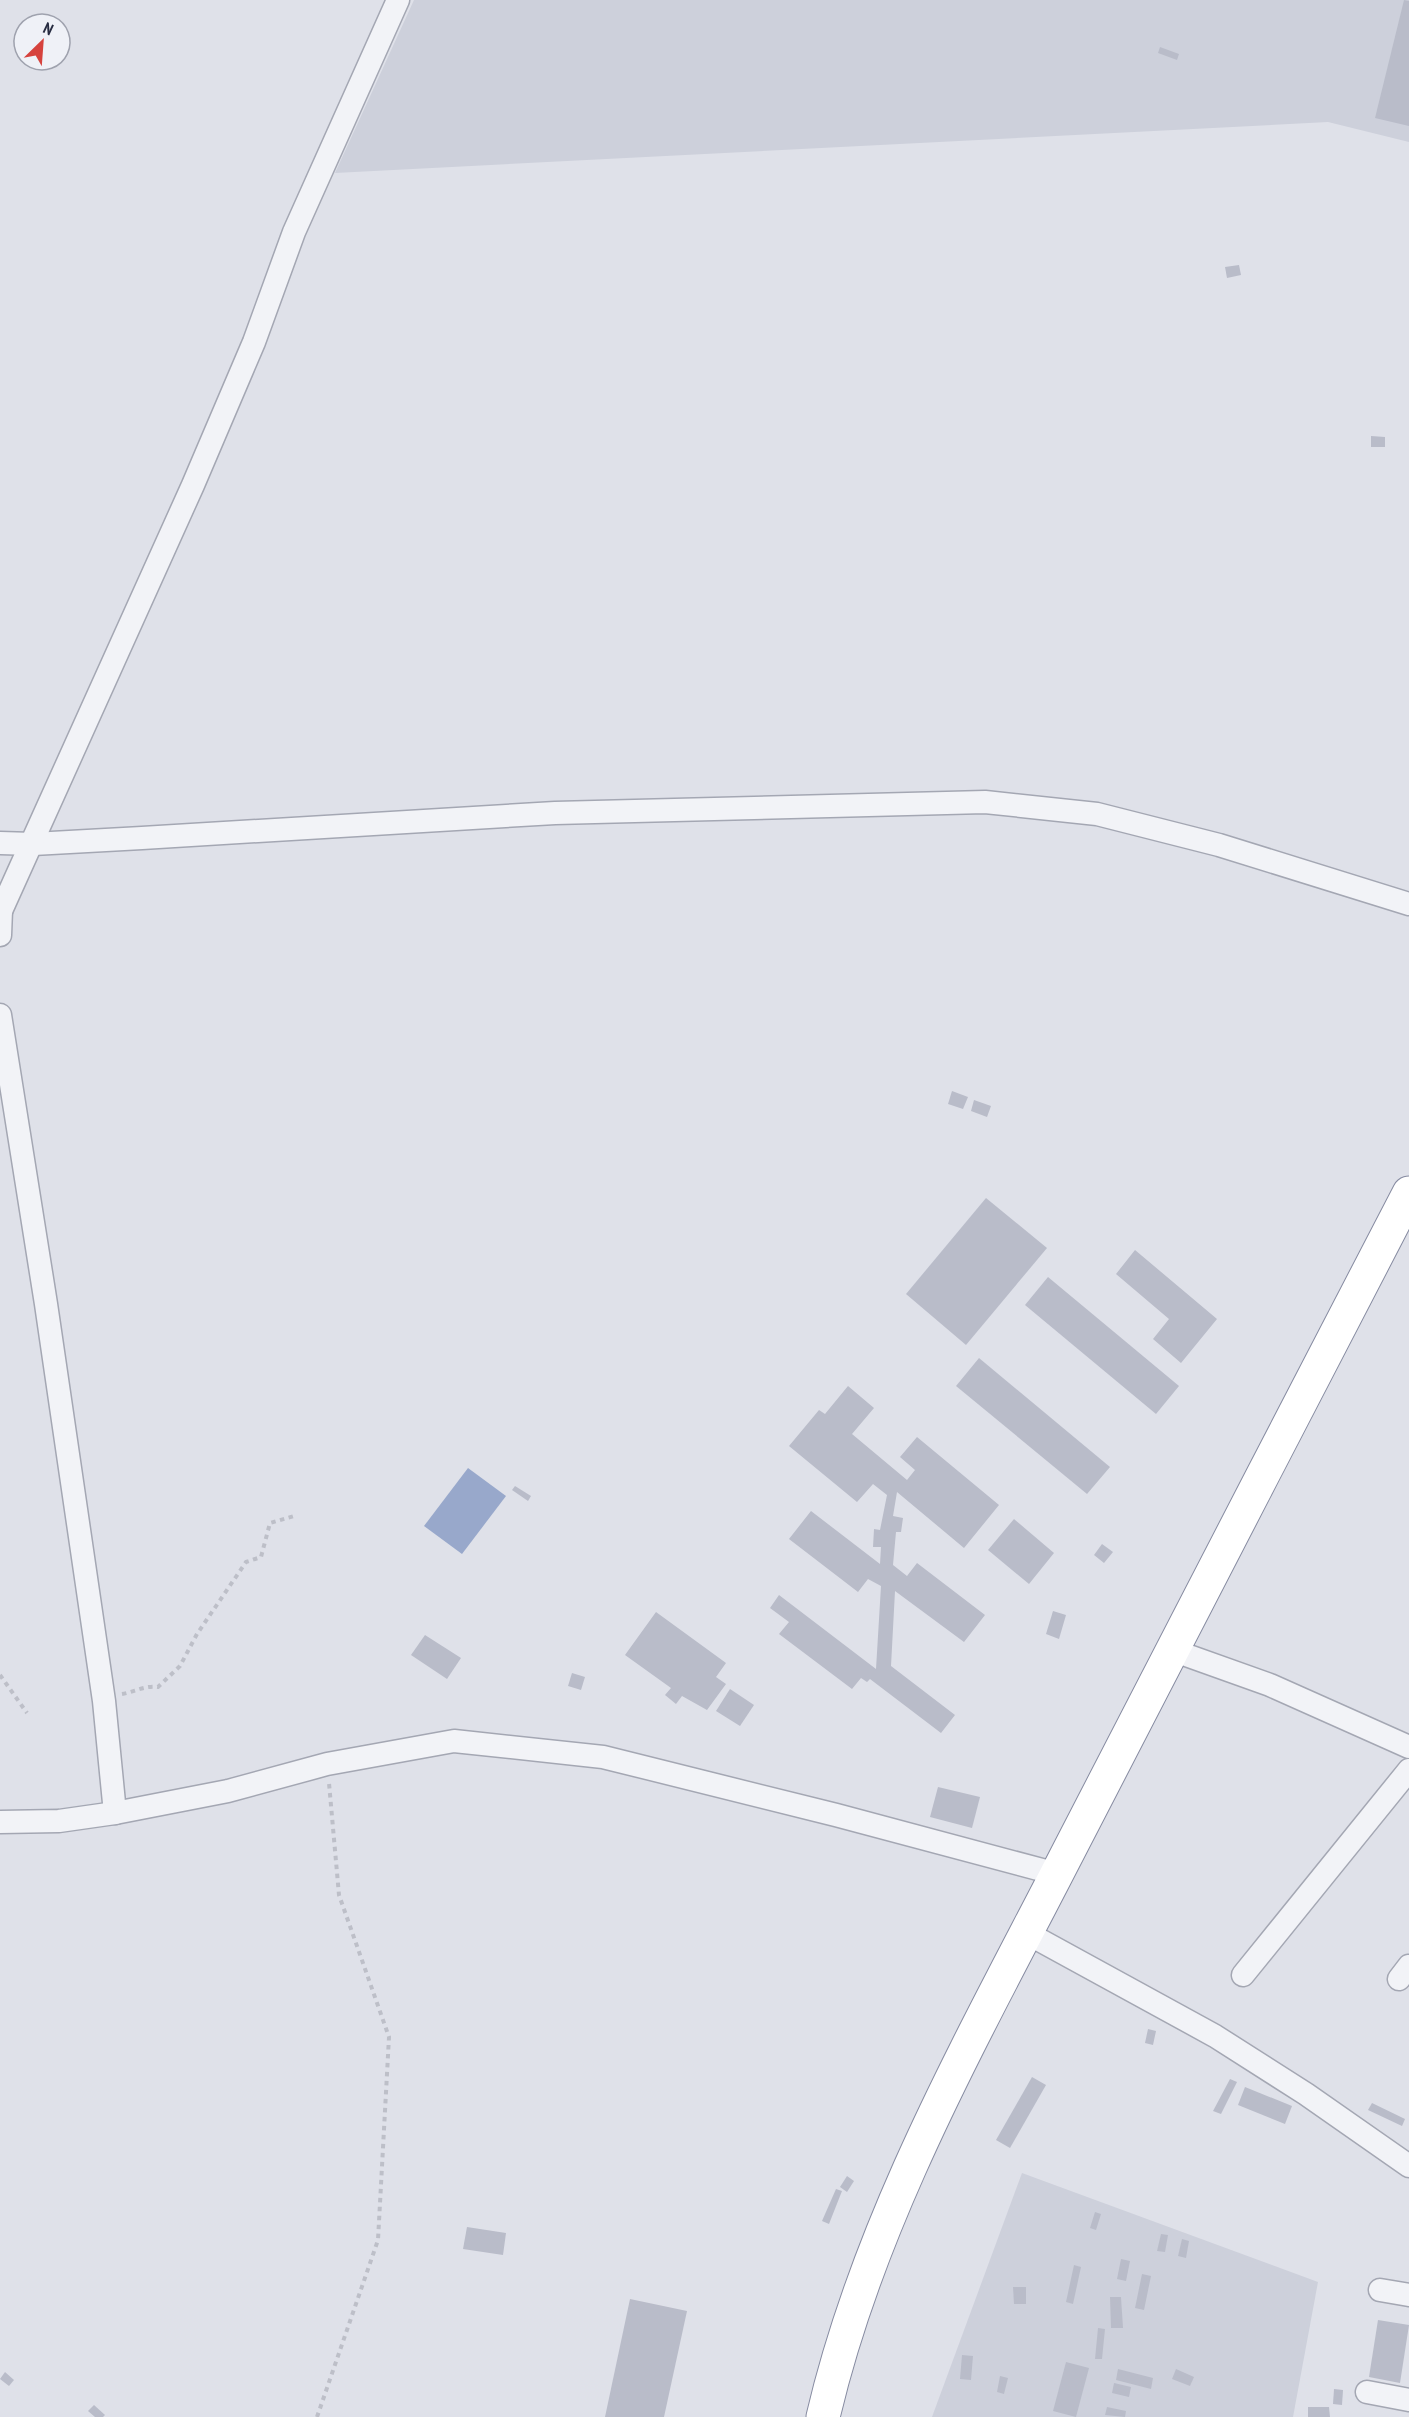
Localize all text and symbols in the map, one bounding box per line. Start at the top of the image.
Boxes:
north arrow [12,12,72,72]
text: N [40,18,56,39]

